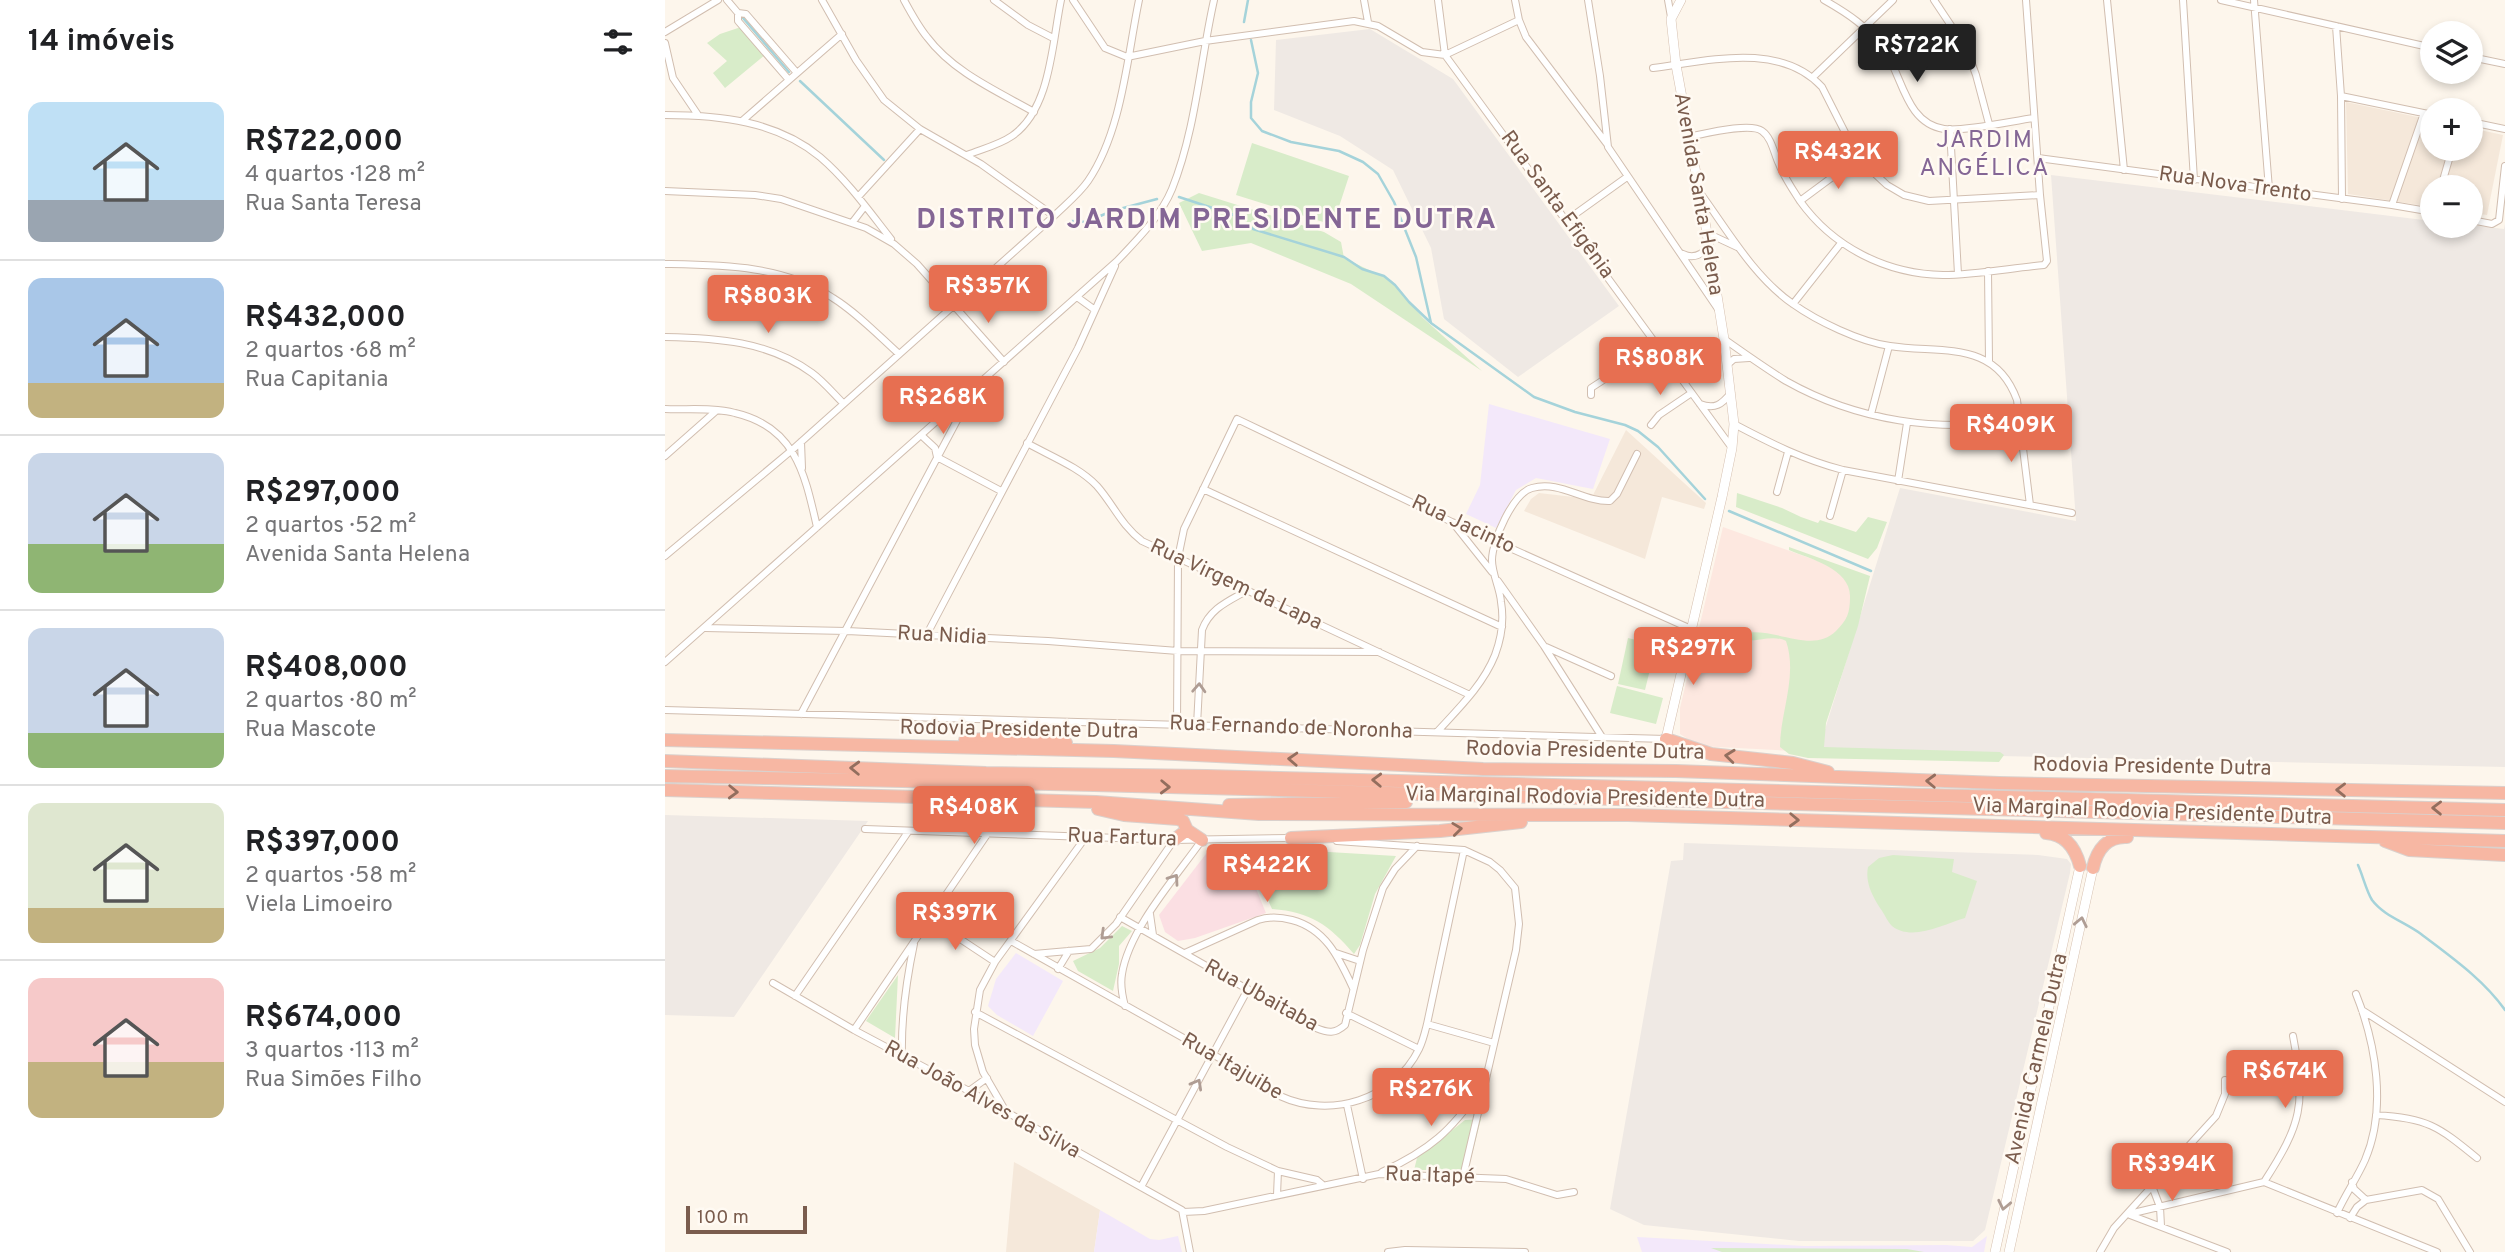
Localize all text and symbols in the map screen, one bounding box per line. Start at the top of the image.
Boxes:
map controls [2420,21,2483,238]
button: layers [2420,21,2483,84]
icon: filters [599,23,637,61]
text: 14 imóveis [28,24,175,61]
pin: R$722K [1860,24,1974,84]
text: R$722K [1874,32,1960,61]
street label: Avenida Santa Helena [1667,90,1729,298]
button: + [2420,98,2483,161]
text: R$722,000 [245,124,403,161]
street label: Rua Santa Efigênia [1494,125,1620,285]
district label: JARDIM ANGÉLICA [1919,126,2051,184]
icon: home [84,130,168,214]
pin: R$432K [1781,132,1895,191]
text: R$432K [1794,139,1882,168]
text: 4 quartos · 128 m² [245,161,425,190]
street label: Rua Nova Trento [2157,161,2313,209]
button: − [2420,175,2483,238]
text: Rua Santa Teresa [245,190,422,219]
district label: DISTRITO JARDIM PRESIDENTE DUTRA [916,203,1498,239]
pin: R$357K [931,266,1045,325]
text: R$357K [945,273,1031,302]
pin: R$803K [711,276,825,335]
text: R$803K [724,283,812,312]
text: R$432,000 [245,300,406,337]
icon: home [84,306,168,390]
text: 2 quartos · 68 m² [245,337,416,366]
pin: R$808K [1603,338,1717,397]
text: R$808K [1615,345,1705,374]
text: Rua Capitania [245,366,388,395]
pin: R$268K [886,376,1000,436]
text: R$268K [899,384,987,413]
pin: R$409K [1954,405,2068,464]
text: R$409K [1966,412,2056,441]
text: R$297,000 [245,475,400,512]
icon: home [84,481,168,565]
street label: Rua Jacinto [1407,489,1519,561]
text: 2 quartos · 52 m² [245,512,416,541]
street label: Rua Virgem da Lapa [1145,533,1327,637]
text: Avenida Santa Helena [245,541,470,570]
street label: Rua Nidia [896,620,988,652]
pin: R$297K [1636,628,1750,687]
text: R$297K [1650,635,1736,664]
text: R$408,000 [245,650,408,687]
icon: home [84,656,168,740]
one-way arrow [1192,682,1207,693]
text: 2 quartos · 80 m² [245,687,417,716]
street label: Rua Fernando de Noronha [1169,710,1413,746]
street label: Rodovia Presidente Dutra [899,714,1139,746]
text: Rua Mascote [245,716,376,745]
street label: Rodovia Presidente Dutra [1465,735,1705,767]
one-way arrow [1725,749,1736,764]
street label: Rodovia Presidente Dutra [2032,751,2272,783]
one-way arrow [1287,752,1298,767]
one-way arrow [850,761,861,776]
one-way arrow [1371,773,1382,788]
one-way arrow [1925,773,1936,788]
one-way arrow [1160,779,1171,794]
street label: Via Marginal Rodovia Presidente Dutra [1405,781,1765,815]
one-way arrow [2335,783,2346,798]
one-way arrow [728,784,739,799]
pin: R$408K [917,786,1031,846]
street label: Via Marginal Rodovia Presidente Dutra [1972,792,2332,832]
text: R$408K [929,794,1019,823]
one-way arrow [2431,801,2442,816]
one-way arrow [1790,812,1800,828]
one-way arrow [1451,822,1463,837]
street label: Rua Fartura [1067,823,1177,853]
text: R$397,000 [245,825,400,862]
icon: home [84,831,168,915]
pin: R$422K [1210,844,1324,904]
text: R$422K [1223,852,1311,881]
text: 2 quartos · 58 m² [245,862,416,891]
one-way arrow [1166,874,1179,887]
text: Viela Limoeiro [245,891,393,920]
pin: R$397K [898,892,1012,952]
text: R$397K [912,900,998,929]
one-way arrow [2072,916,2087,928]
one-way arrow [1101,926,1114,939]
street label: Avenida Carmela Dutra [2000,951,2074,1167]
street label: Rua Ubaitaba [1199,954,1323,1038]
text: R$674,000 [245,1000,402,1037]
icon: home [84,1006,168,1090]
street label: Rua Itajuibe [1176,1027,1288,1107]
street label: Rua João Alves da Silva [879,1035,1085,1165]
text: 3 quartos · 113 m² [245,1037,419,1066]
pin: R$674K [2228,1050,2342,1110]
text: R$674K [2242,1058,2328,1087]
text: Rua Simões Filho [245,1066,422,1095]
pin: R$276K [1374,1068,1488,1128]
text: R$276K [1388,1076,1474,1105]
one-way arrow [1189,1079,1202,1091]
pin: R$394K [2115,1144,2229,1203]
text: R$394K [2128,1151,2216,1180]
street label: Rua Itapé [1385,1161,1475,1191]
one-way arrow [1998,1199,2013,1211]
scale bar [686,1203,807,1235]
text: 100 m [697,1206,749,1230]

